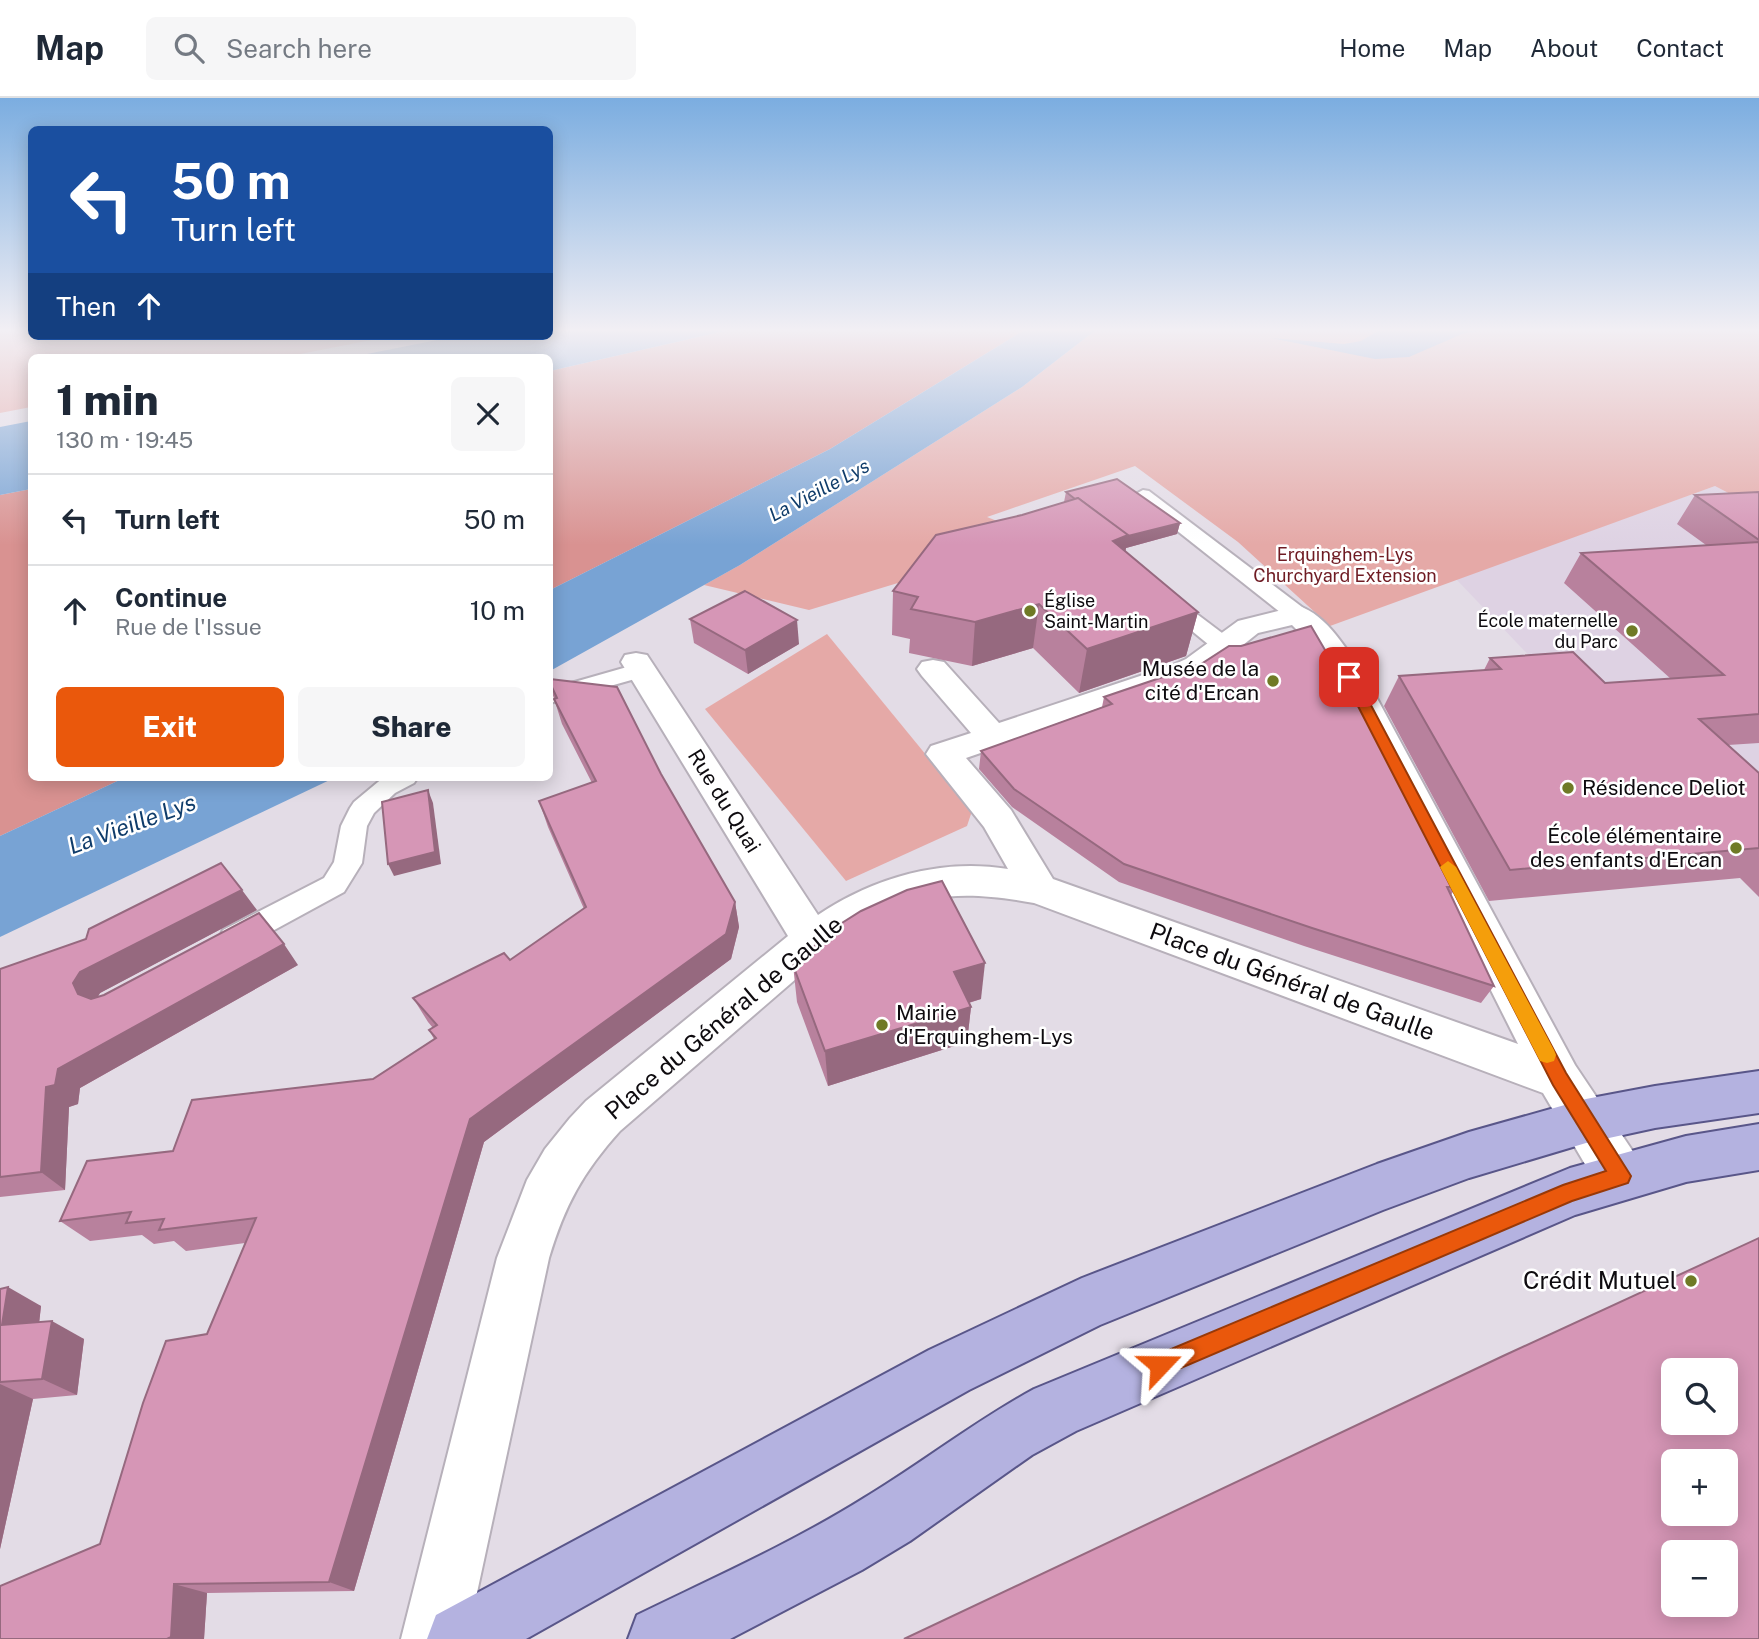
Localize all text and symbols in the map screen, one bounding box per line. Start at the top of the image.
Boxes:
search box [146,17,636,80]
text: Map [35,29,104,67]
icon: search [170,29,208,67]
text: Search here [226,33,372,64]
text: Home [1339,34,1405,62]
text: Map [1443,34,1492,62]
text: About [1530,34,1598,62]
text: Contact [1636,34,1724,62]
text: 50 m [171,152,291,210]
icon: left [56,154,147,245]
text: Turn left [171,211,296,248]
icon: ahead [130,287,168,325]
text: Then [56,291,116,322]
text: 1 min [56,375,159,424]
button: close [451,377,525,451]
text: 130 m · 19:45 [56,426,193,453]
water label: La Vieille Lys [765,454,873,526]
icon: left [56,501,94,539]
text: Turn left [115,504,220,535]
text: 50 m [464,504,525,535]
park label: Erquinghem-Lys Churchyard Extension [1253,544,1437,586]
text: Continue [115,582,227,613]
place label: Église Saint-Martin [1044,589,1148,632]
icon: ahead [56,592,94,630]
text: 10 m [470,595,525,626]
marker: Église Saint-Martin [1022,603,1038,619]
place label: École maternelle du Parc [1478,609,1618,652]
text: Rue de l'Issue [115,613,262,640]
marker: École maternelle du Parc [1624,623,1640,639]
pin [1319,647,1379,707]
place label: Musée de la cité d'Ercan [1142,656,1259,705]
icon: arrive [1330,658,1368,696]
marker: Musée de la cité d'Ercan [1265,673,1281,689]
button: Exit [56,687,284,767]
button: Share [298,687,525,767]
street label: Rue du Quai [683,744,766,857]
place label: Résidence Deliot [1582,775,1746,800]
marker: Résidence Deliot [1560,780,1576,796]
water label: La Vieille Lys [64,788,199,859]
place label: École élémentaire des enfants d'Ercan [1530,823,1722,872]
marker: École élémentaire des enfants d'Ercan [1728,840,1744,856]
street label: Place du Général de Gaulle [599,910,848,1125]
street label: Place du Général de Gaulle [1146,916,1439,1046]
place label: Mairie d'Erquinghem-Lys [896,1000,1073,1049]
marker: Mairie d'Erquinghem-Lys [874,1017,890,1033]
place label: Crédit Mutuel [1523,1266,1677,1294]
marker: Crédit Mutuel [1683,1273,1699,1289]
position arrow [1123,1328,1197,1402]
map controls [1661,1358,1738,1617]
button: search [1661,1358,1738,1435]
button: + [1661,1449,1738,1526]
button: − [1661,1540,1738,1617]

